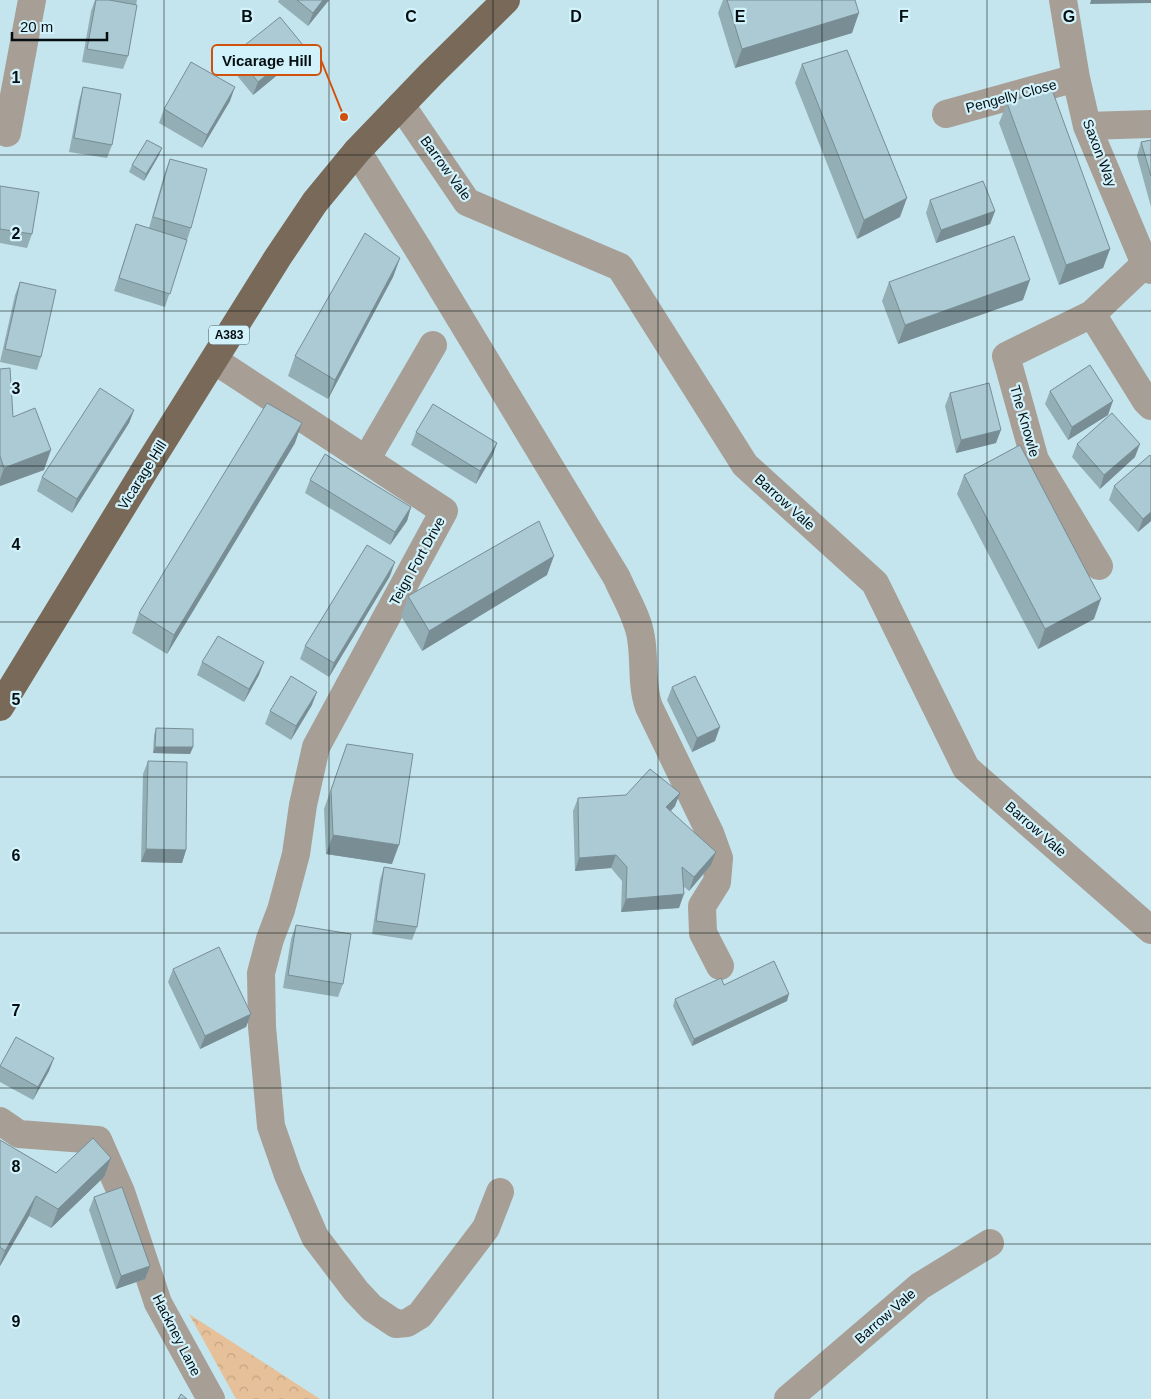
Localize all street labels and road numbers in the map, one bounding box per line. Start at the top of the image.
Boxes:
street label: Pengelly Close [964,76,1058,116]
street label: Saxon Way [1080,117,1120,189]
street label: Barrow Vale [417,133,475,203]
road number: A383 [209,326,249,344]
street label: The Knowle [1007,383,1043,459]
street label: Vicarage Hill [114,438,170,512]
street label: Barrow Vale [752,471,818,533]
street label: Teign Fort Drive [386,514,448,608]
street label: Barrow Vale [1002,798,1070,860]
street label: Barrow Vale [851,1285,919,1347]
street label: Hackney Lane [150,1291,205,1379]

